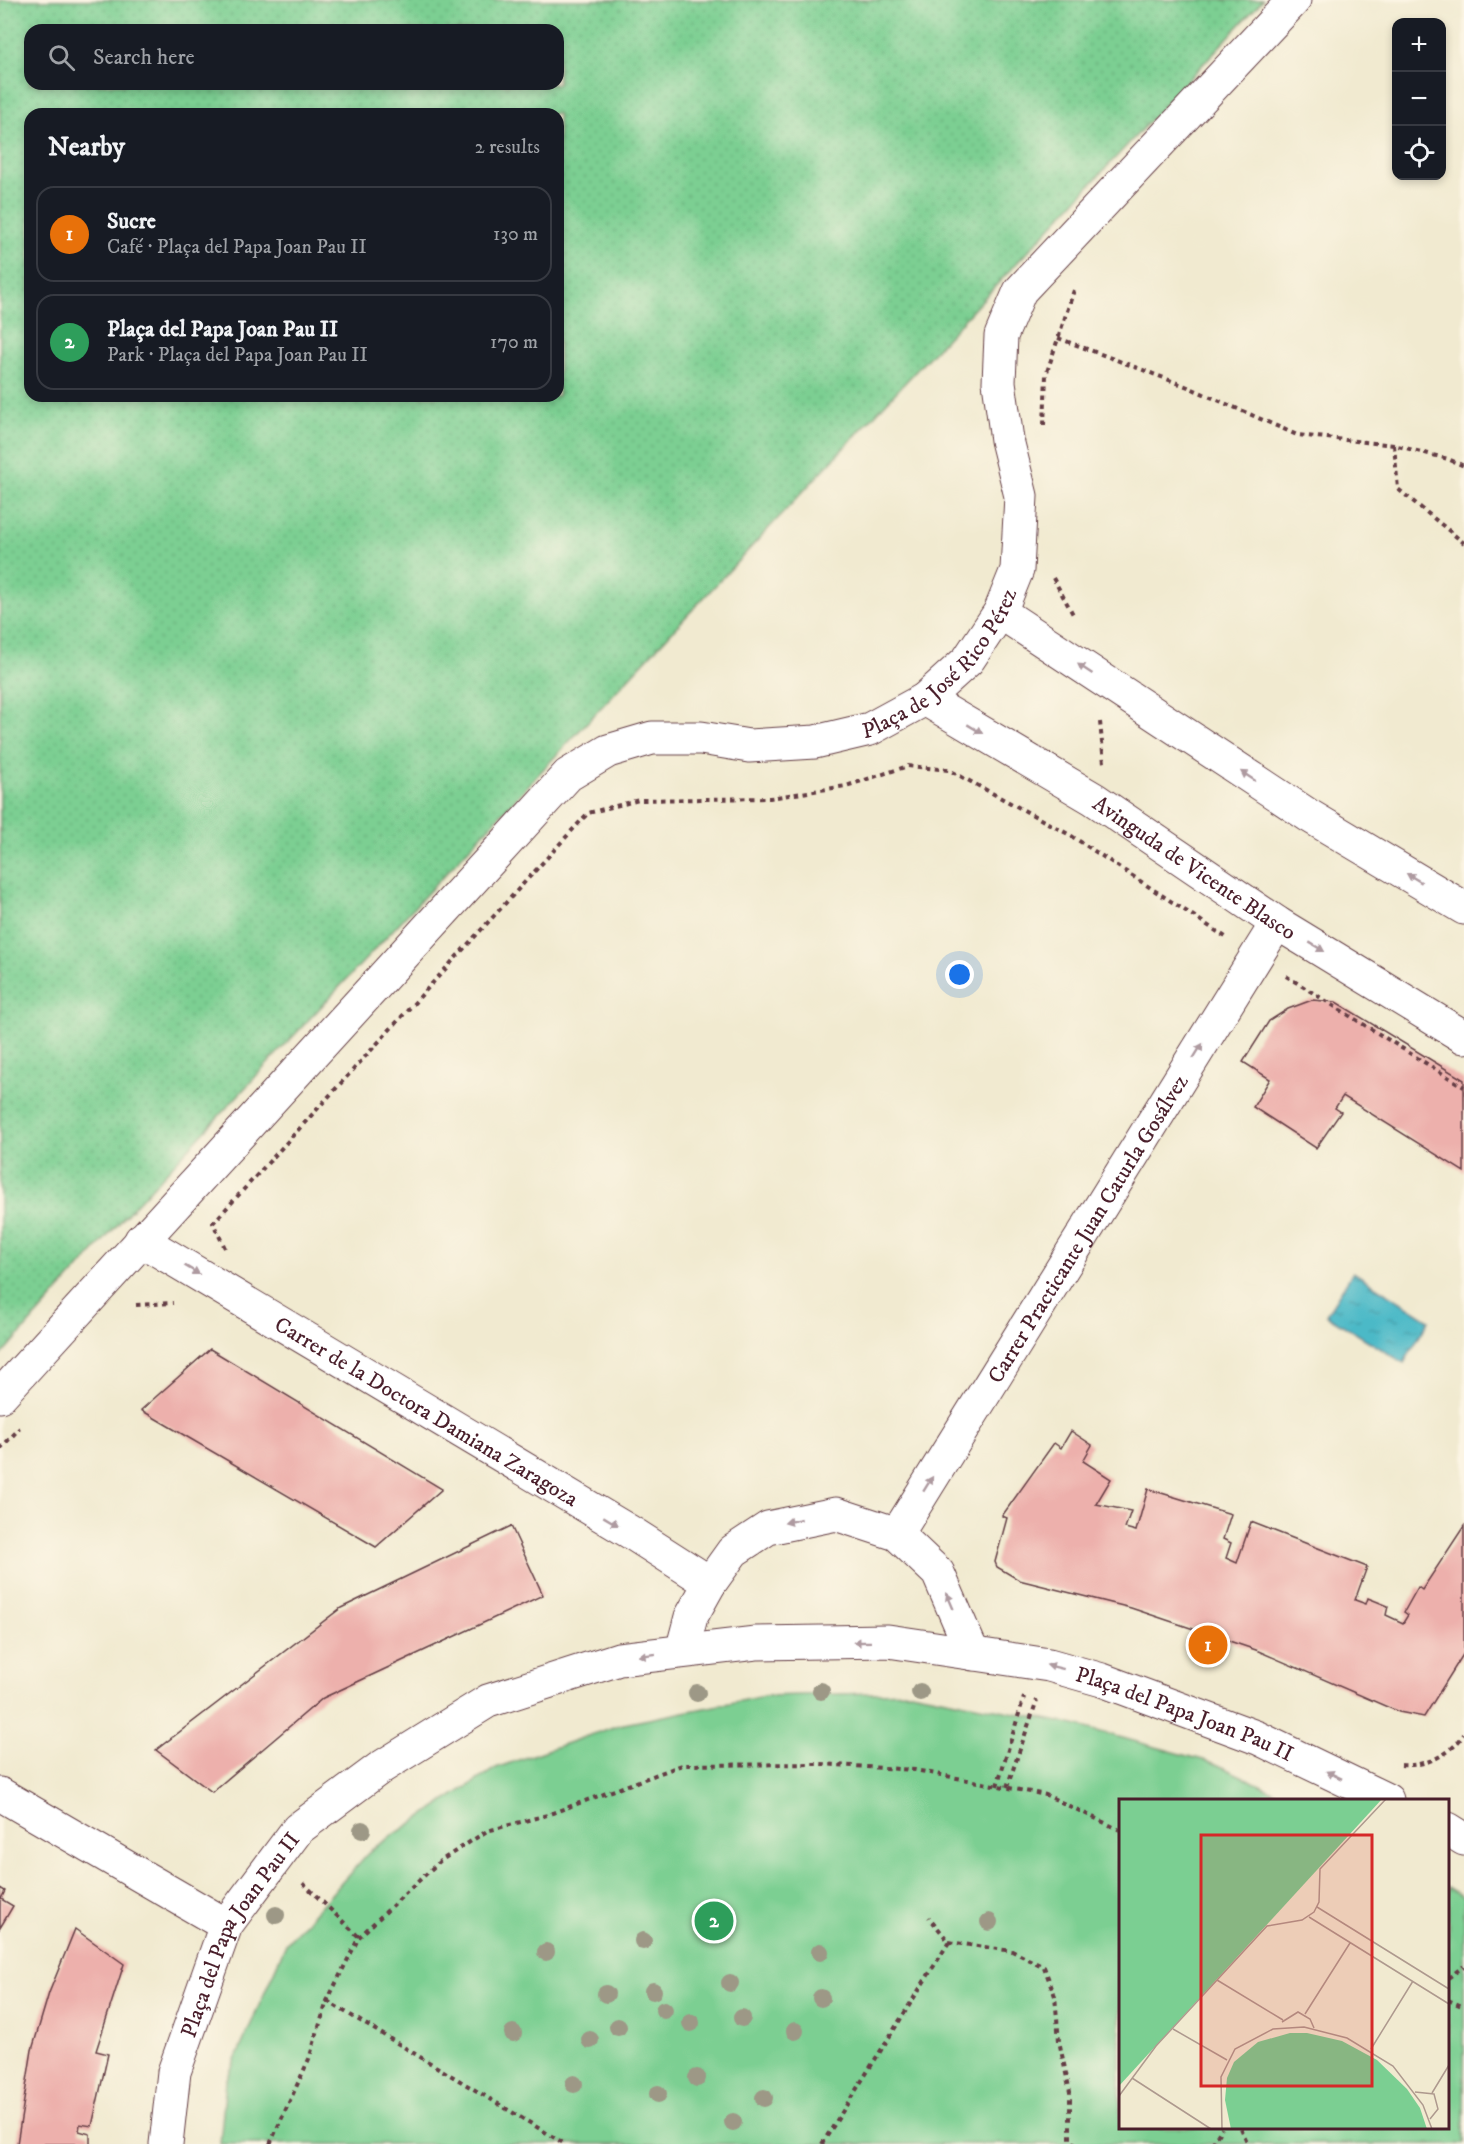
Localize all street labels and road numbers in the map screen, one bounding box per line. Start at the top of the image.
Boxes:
street label: Plaça de José Rico Pérez [860,584,1023,745]
street label: Avinguda de Vicente Blasco [1087,790,1301,946]
street label: Carrer Practicante Juan Caturla Gosálvez [982,1069,1195,1388]
street label: Carrer de la Doctora Damiana Zaragoza [270,1311,583,1513]
street label: Plaça del Papa Joan Pau II [1072,1661,1298,1768]
street label: Plaça del Papa Joan Pau II [175,1827,306,2041]

